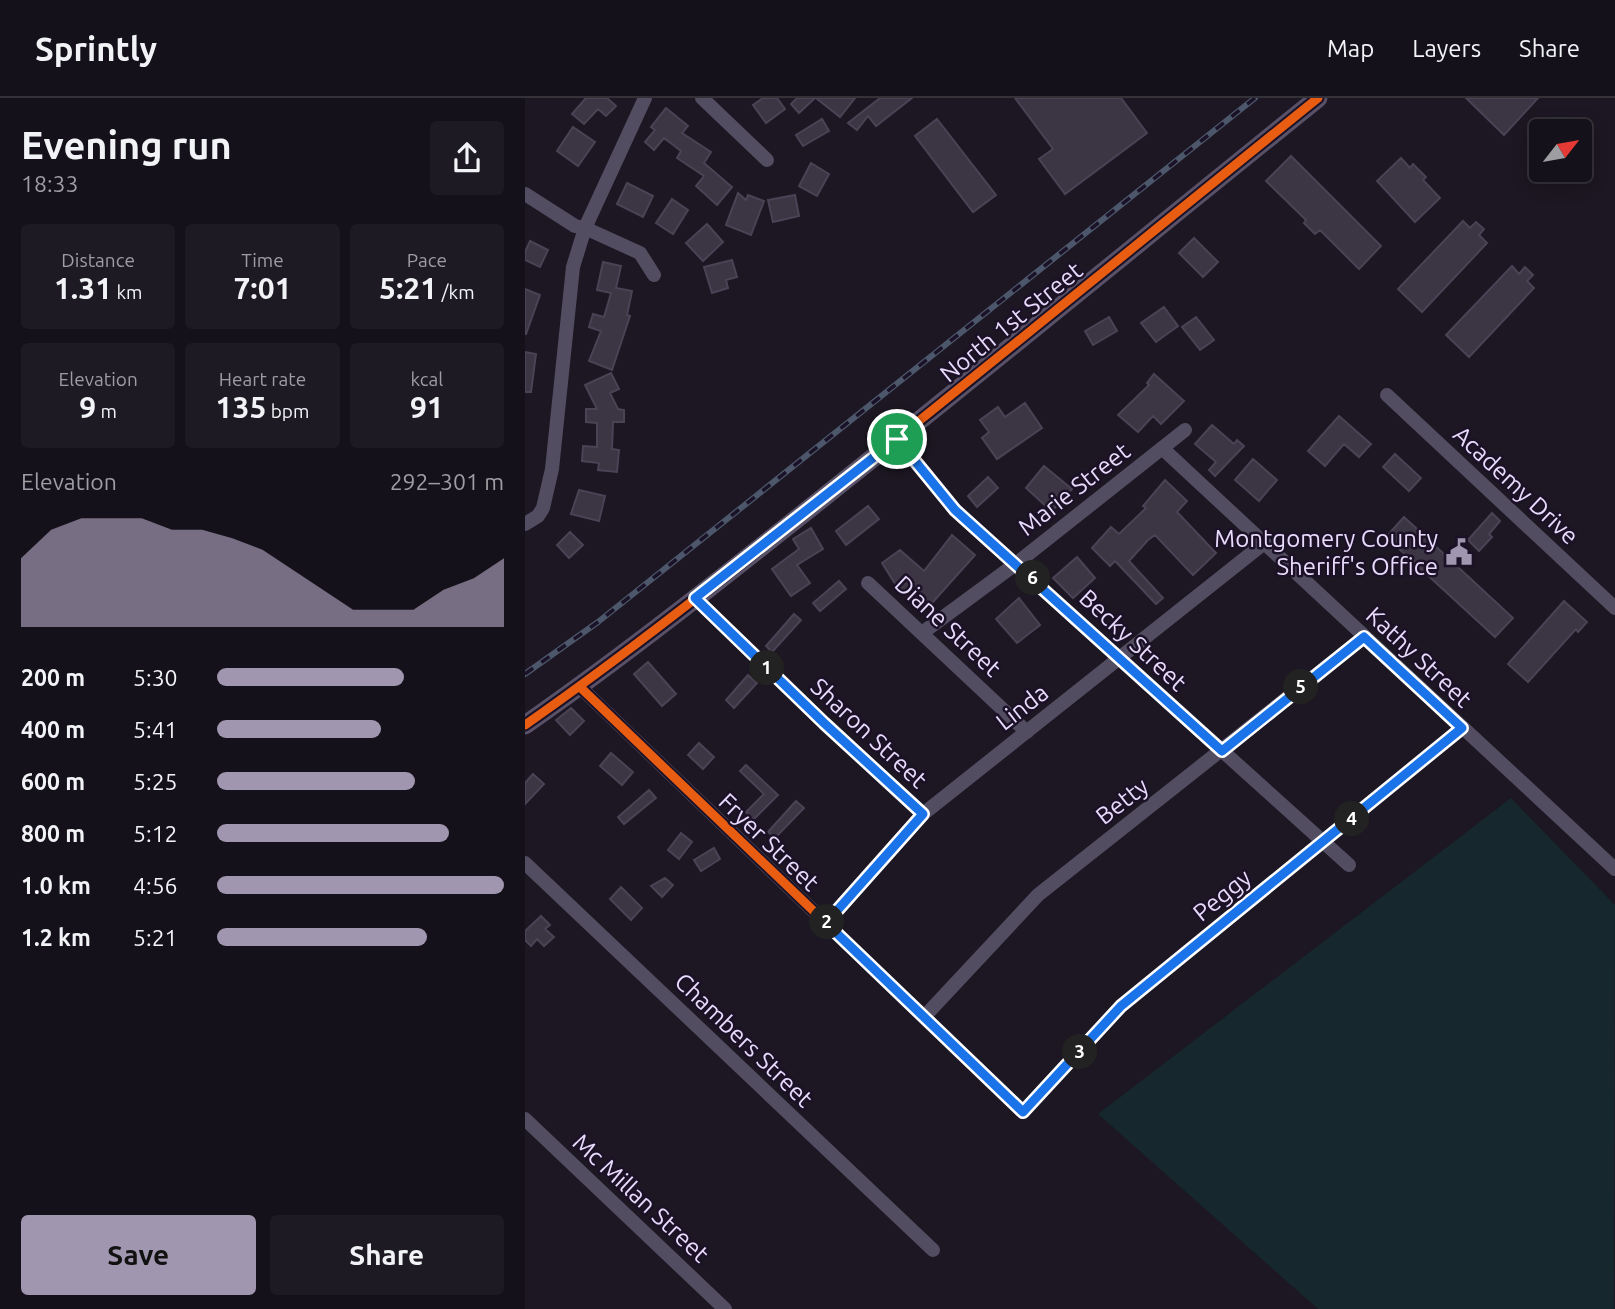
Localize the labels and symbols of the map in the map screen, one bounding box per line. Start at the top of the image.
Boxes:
north arrow [1529,119,1593,182]
street label: North 1st Street [935,256,1088,387]
pin [867,409,927,469]
street label: Academy Drive [1448,420,1584,550]
street label: Marie Street [1013,437,1136,541]
place label: Montgomery County Sheriff's Office [1214,525,1438,580]
public building icon: Montgomery County Sheriff's Office [1444,537,1474,567]
pin: 6 [1015,560,1051,596]
street label: Diane Street [890,570,1007,682]
street label: Becky Street [1074,584,1192,697]
street label: Kathy Street [1361,601,1478,713]
pin: 1 [749,650,785,686]
pin: 5 [1283,670,1319,704]
street label: Sharon Street [806,673,933,794]
street label: Linda [991,678,1053,736]
street label: Betty [1090,772,1154,830]
street label: Fryer Street [714,788,825,897]
pin: 4 [1335,802,1369,836]
street label: Peggy [1188,863,1257,926]
pin: 2 [809,904,845,940]
street label: Chambers Street [670,967,819,1113]
pin: 3 [1063,1034,1097,1070]
street label: Mc Millan Street [568,1128,715,1268]

